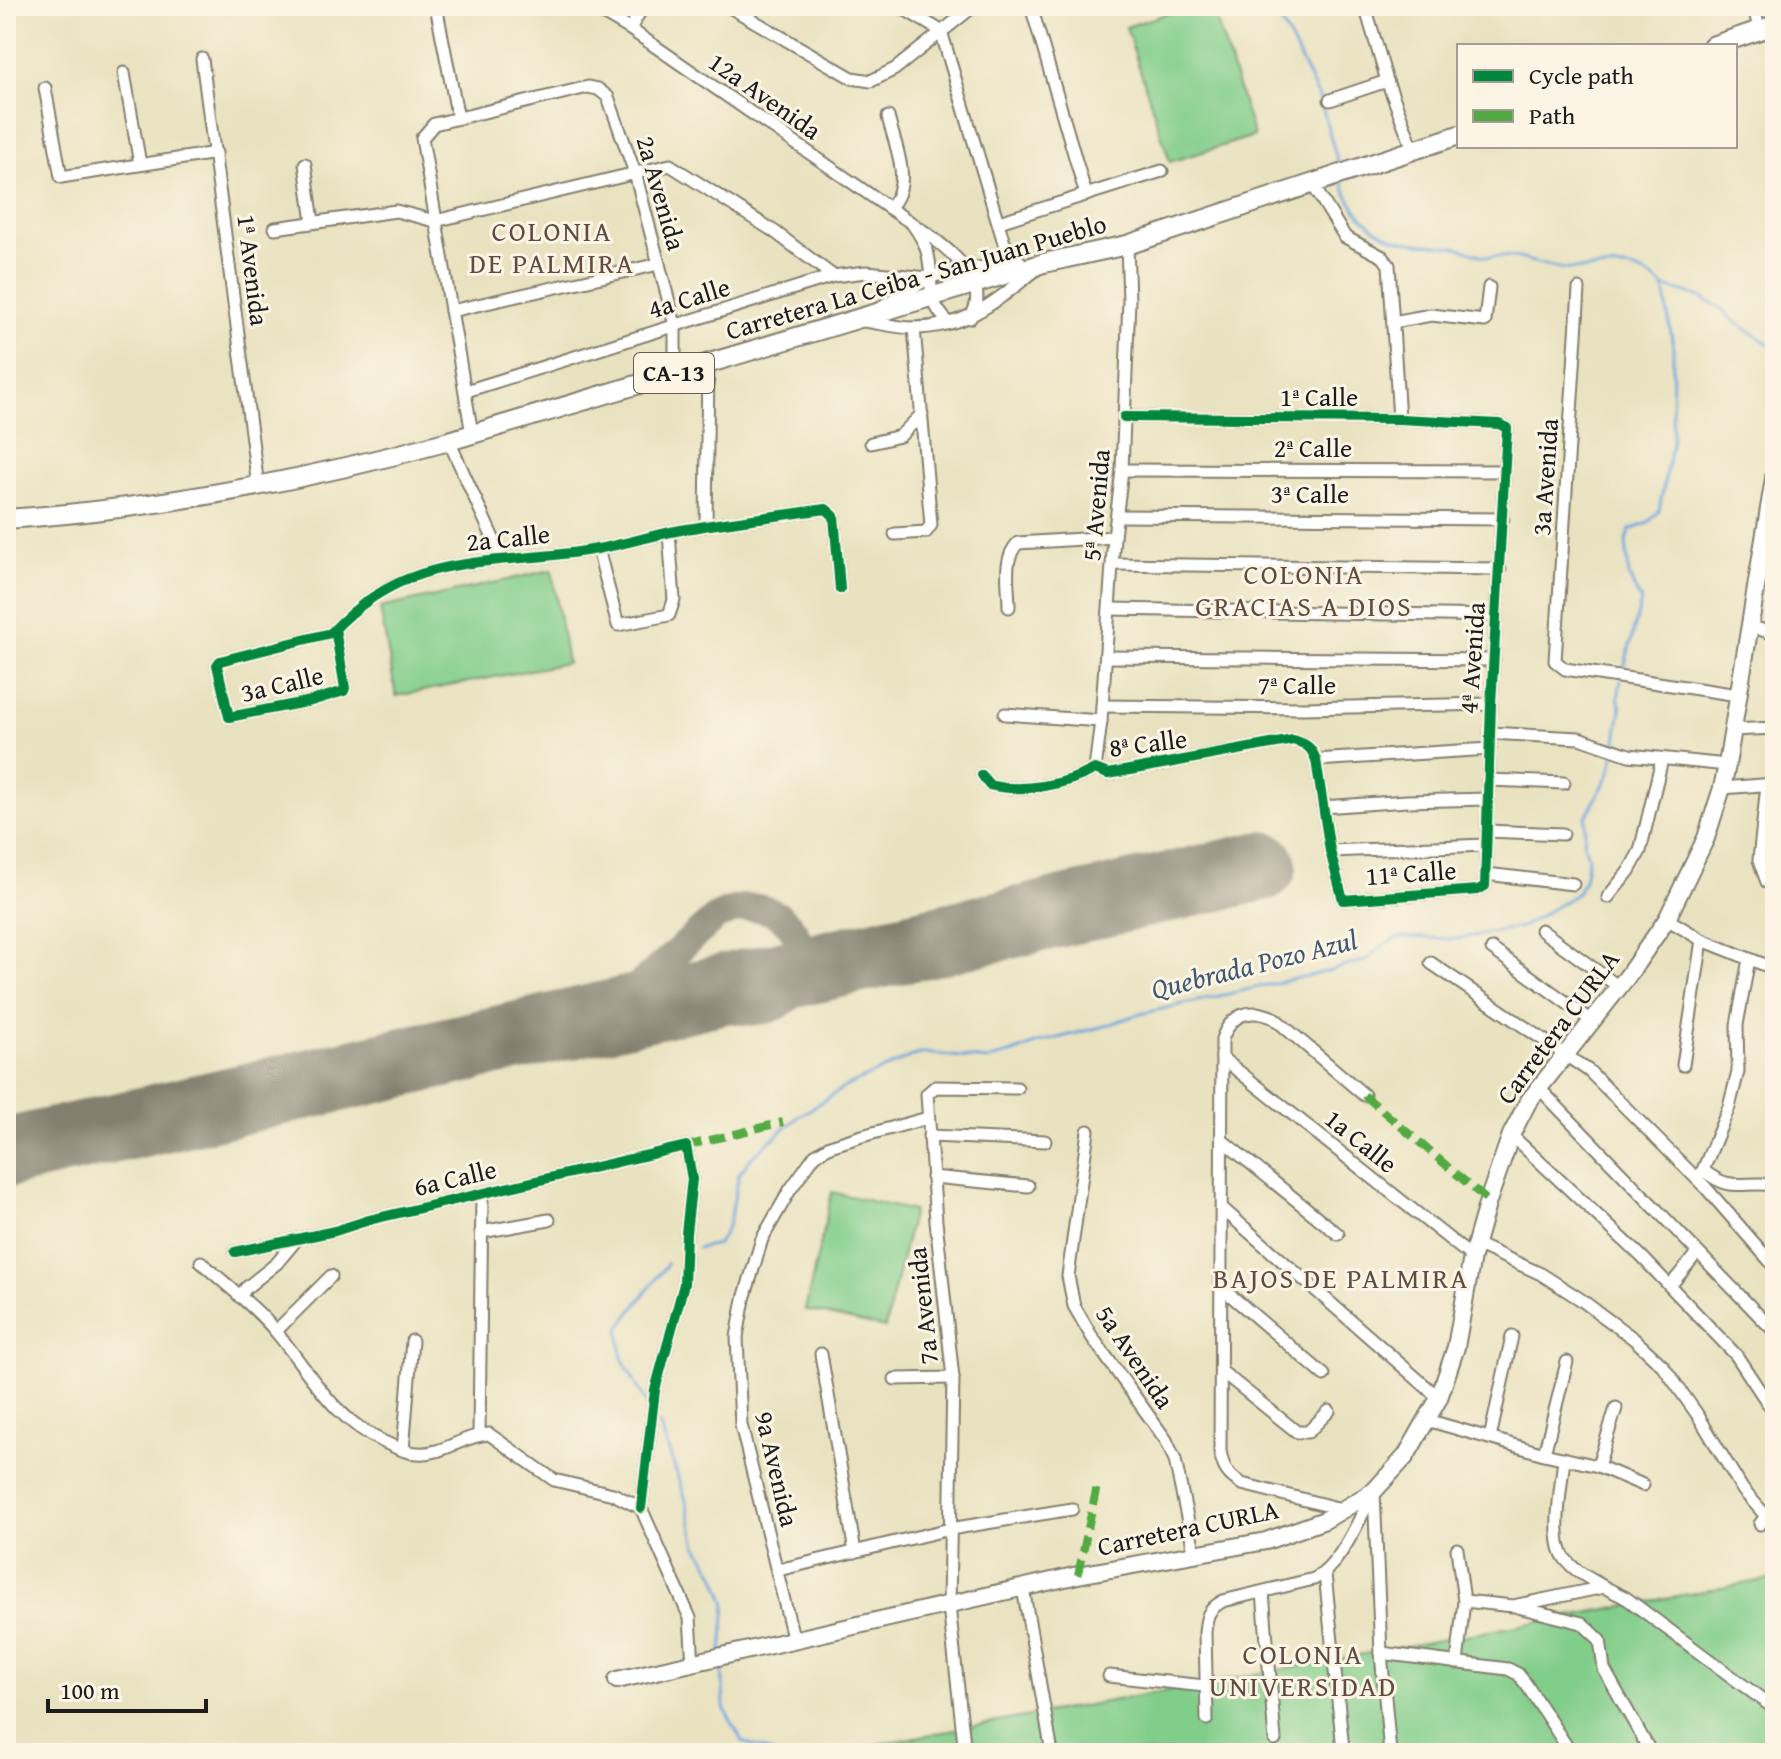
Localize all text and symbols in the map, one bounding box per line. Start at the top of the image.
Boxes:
street label: 12a Avenida [701,42,830,149]
legend [1457,44,1737,148]
text: Cycle path [1529,58,1634,93]
text: Path [1529,98,1576,133]
street label: 2a Avenida [627,131,697,255]
street label: Carretera La Ceiba - San Juan Pueblo [721,203,1111,350]
district label: COLONIA DE PALMIRA [469,210,635,283]
street label: 1ª Avenida [227,212,280,329]
street label: 4a Calle [643,267,735,328]
road number: CA-13 [634,353,714,393]
street label: 1ª Calle [1280,377,1358,416]
street label: 3a Avenida [1521,416,1568,537]
street label: 2ª Calle [1274,428,1352,467]
street label: 5ª Avenida [1071,447,1120,563]
street label: 3ª Calle [1271,474,1349,513]
street label: 2a Calle [464,514,552,561]
district label: COLONIA GRACIAS A DIOS [1195,553,1413,626]
street label: 4ª Avenida [1448,600,1495,715]
street label: 3a Calle [237,655,327,712]
street label: 7ª Calle [1258,665,1336,704]
street label: 8ª Calle [1107,718,1189,767]
street label: 11ª Calle [1364,850,1458,895]
water label: Quebrada Pozo Azul [1147,918,1361,1009]
street label: Carretera CURLA [1487,941,1629,1112]
street label: 1a Calle [1316,1099,1406,1182]
street label: 6a Calle [410,1149,500,1206]
street label: 7a Avenida [897,1245,948,1367]
district label: BAJOS DE PALMIRA [1213,1257,1469,1298]
street label: 5a Avenida [1086,1297,1185,1417]
street label: 9a Avenida [745,1407,810,1531]
street label: Carretera CURLA [1094,1489,1282,1566]
district label: COLONIA UNIVERSIDAD [1209,1633,1397,1706]
scale bar [48,1663,206,1713]
text: 100 m [60,1673,120,1708]

